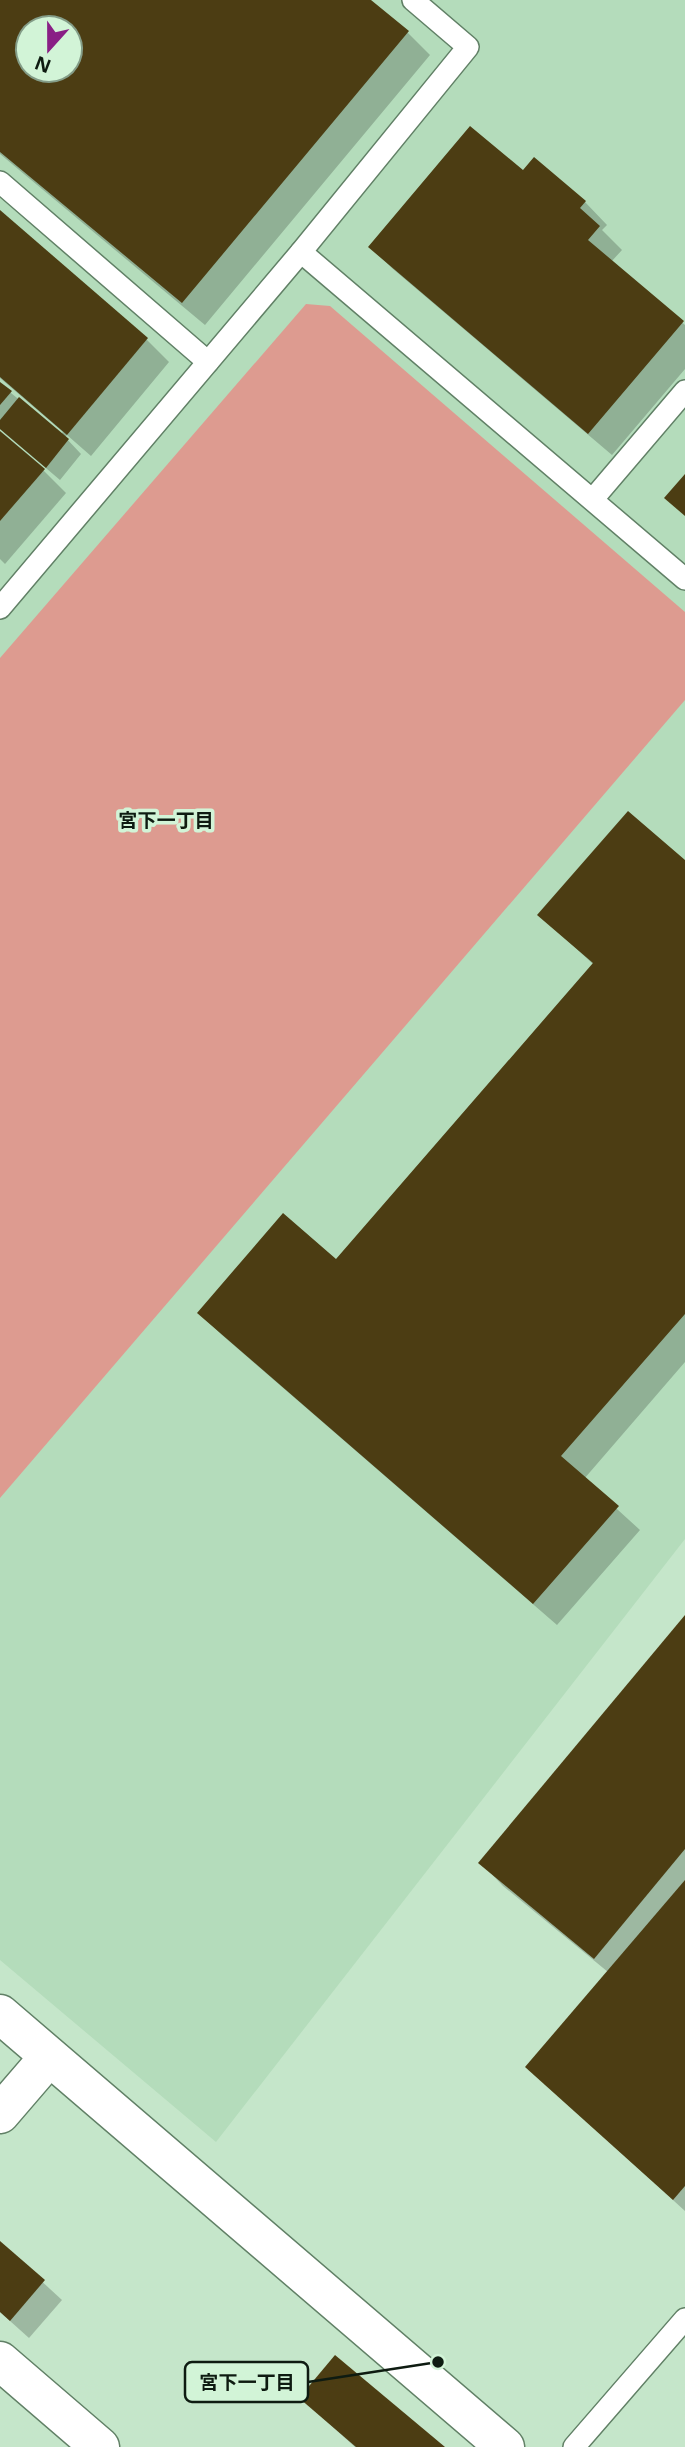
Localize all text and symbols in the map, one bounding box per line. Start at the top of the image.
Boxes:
north arrow [14,14,84,84]
text: N [31,50,55,80]
district label: 宮下一丁目 [118,807,214,833]
callout: 宮下一丁目 [185,2362,308,2402]
text: 宮下一丁目 [199,2369,295,2395]

